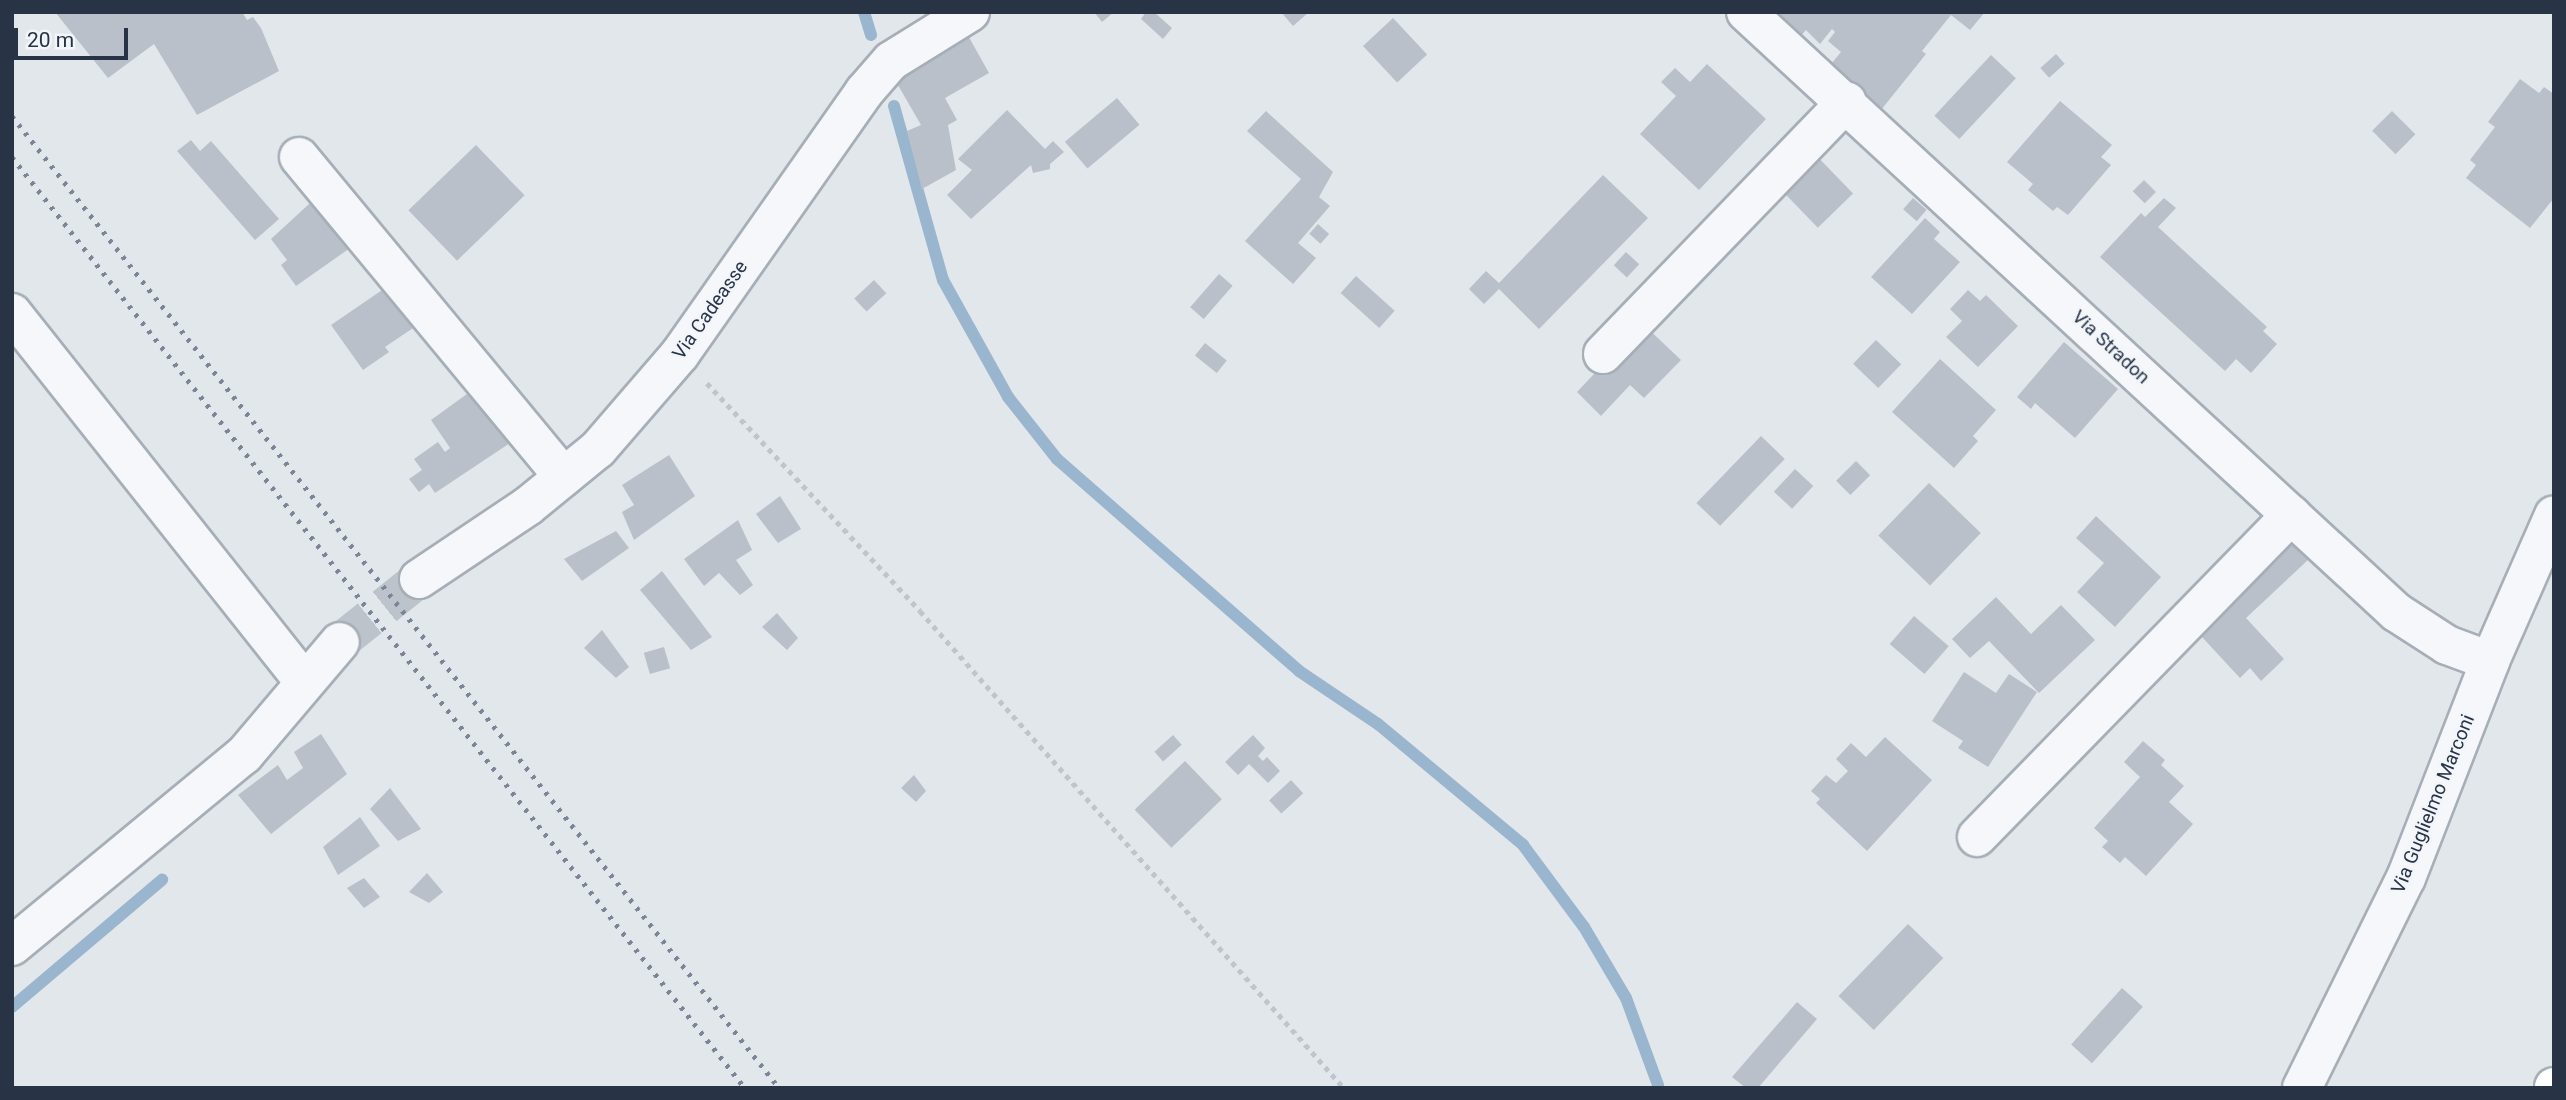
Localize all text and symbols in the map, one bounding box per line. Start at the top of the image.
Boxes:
scale bar [18,14,131,58]
text: 20 m [27,28,74,52]
street label: Via Cadeasse [668,256,752,364]
street label: Via Stradon [2067,305,2155,389]
street label: Via Guglielmo Marconi [2387,711,2479,897]

